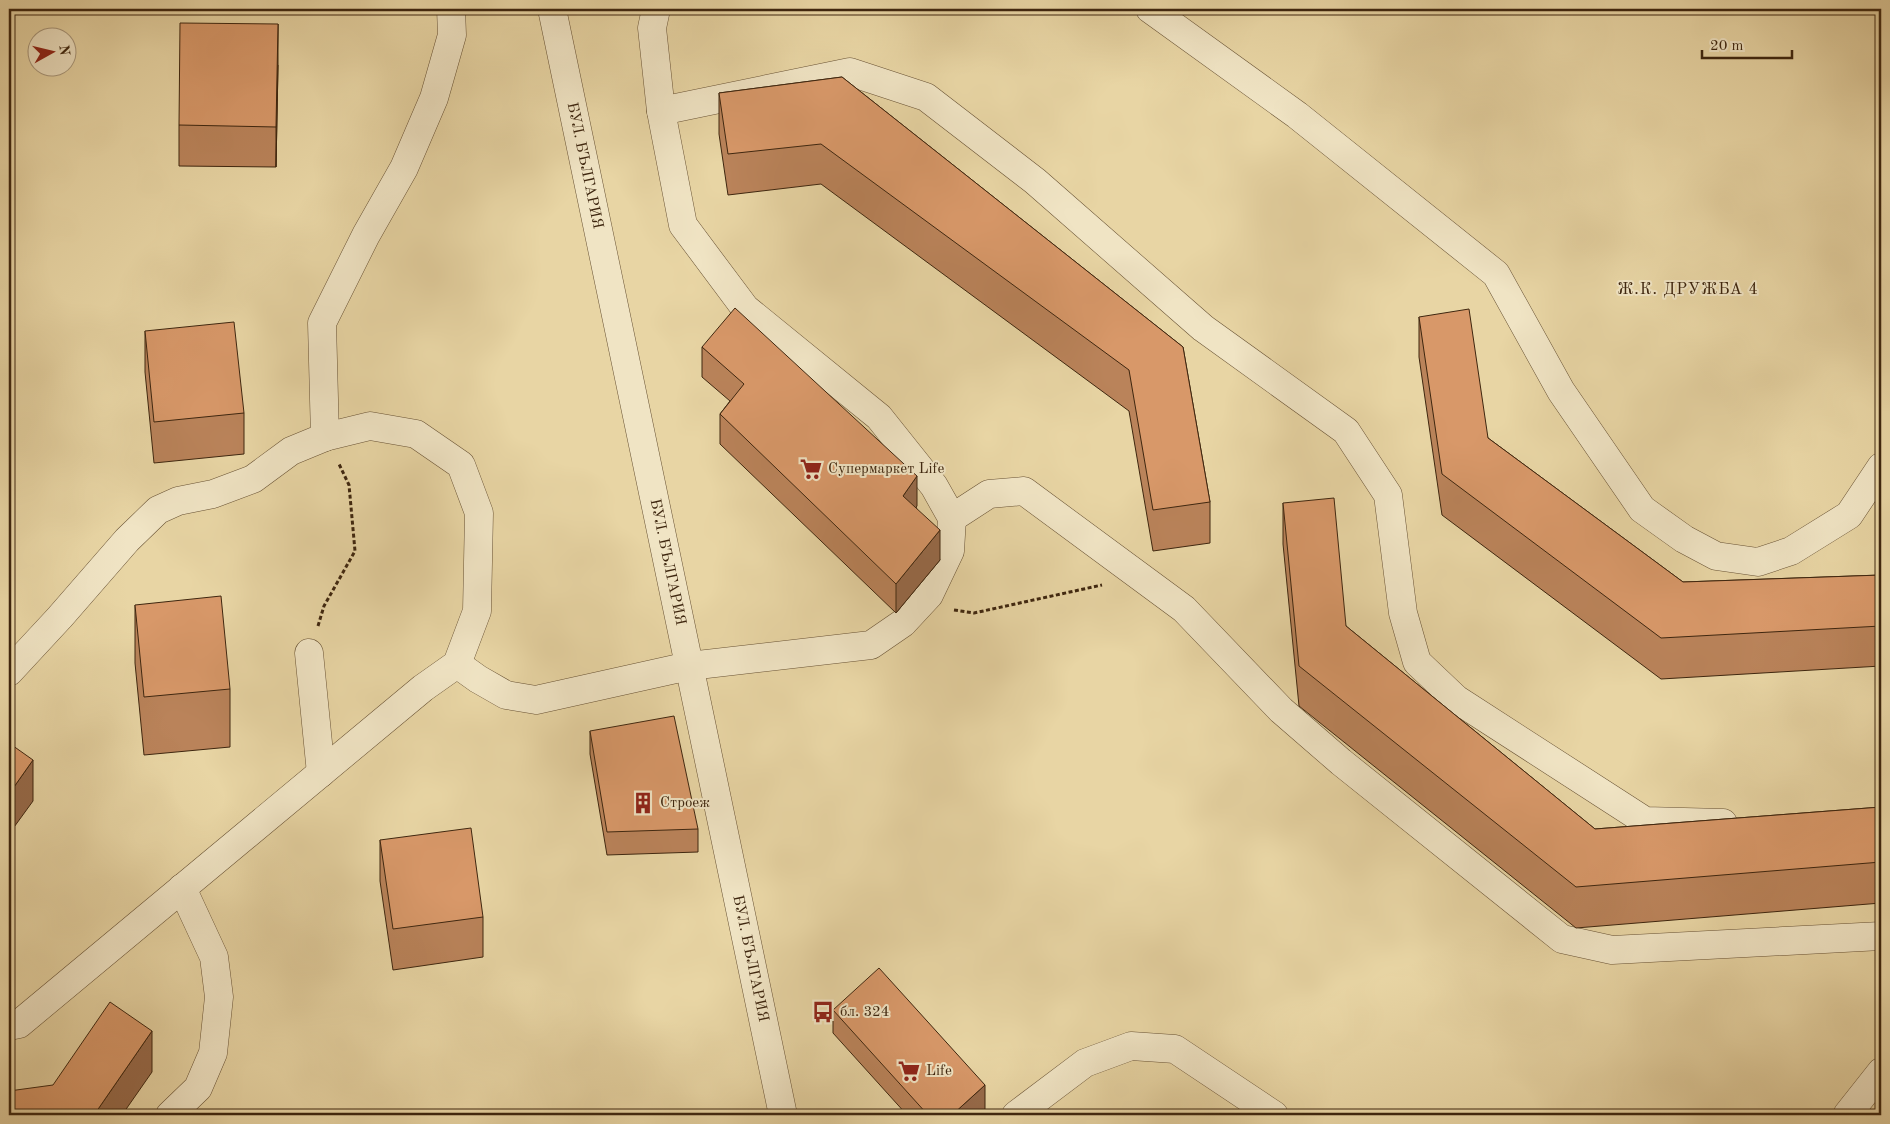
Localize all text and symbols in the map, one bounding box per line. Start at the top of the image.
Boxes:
north arrow [28,28,78,78]
scale bar [1702,28,1792,60]
text: 20 m [1710,39,1744,54]
text: N [56,44,72,57]
street label: БУЛ. БЪЛГАРИЯ [564,101,605,230]
district label: Ж.К. ДРУЖБА 4 [1617,282,1759,298]
supermarket icon: Супермаркет Life [798,456,824,482]
place label: Супермаркет Life [828,462,944,477]
street label: БУЛ. БЪЛГАРИЯ [647,497,688,627]
building icon: Строеж [630,790,656,816]
place label: Строеж [660,796,710,811]
street label: БУЛ. БЪЛГАРИЯ [730,894,771,1023]
bus stop icon: бл. 324 [810,999,836,1025]
place label: бл. 324 [840,1005,890,1020]
supermarket icon: Life [896,1058,922,1084]
place label: Life [926,1064,952,1079]

